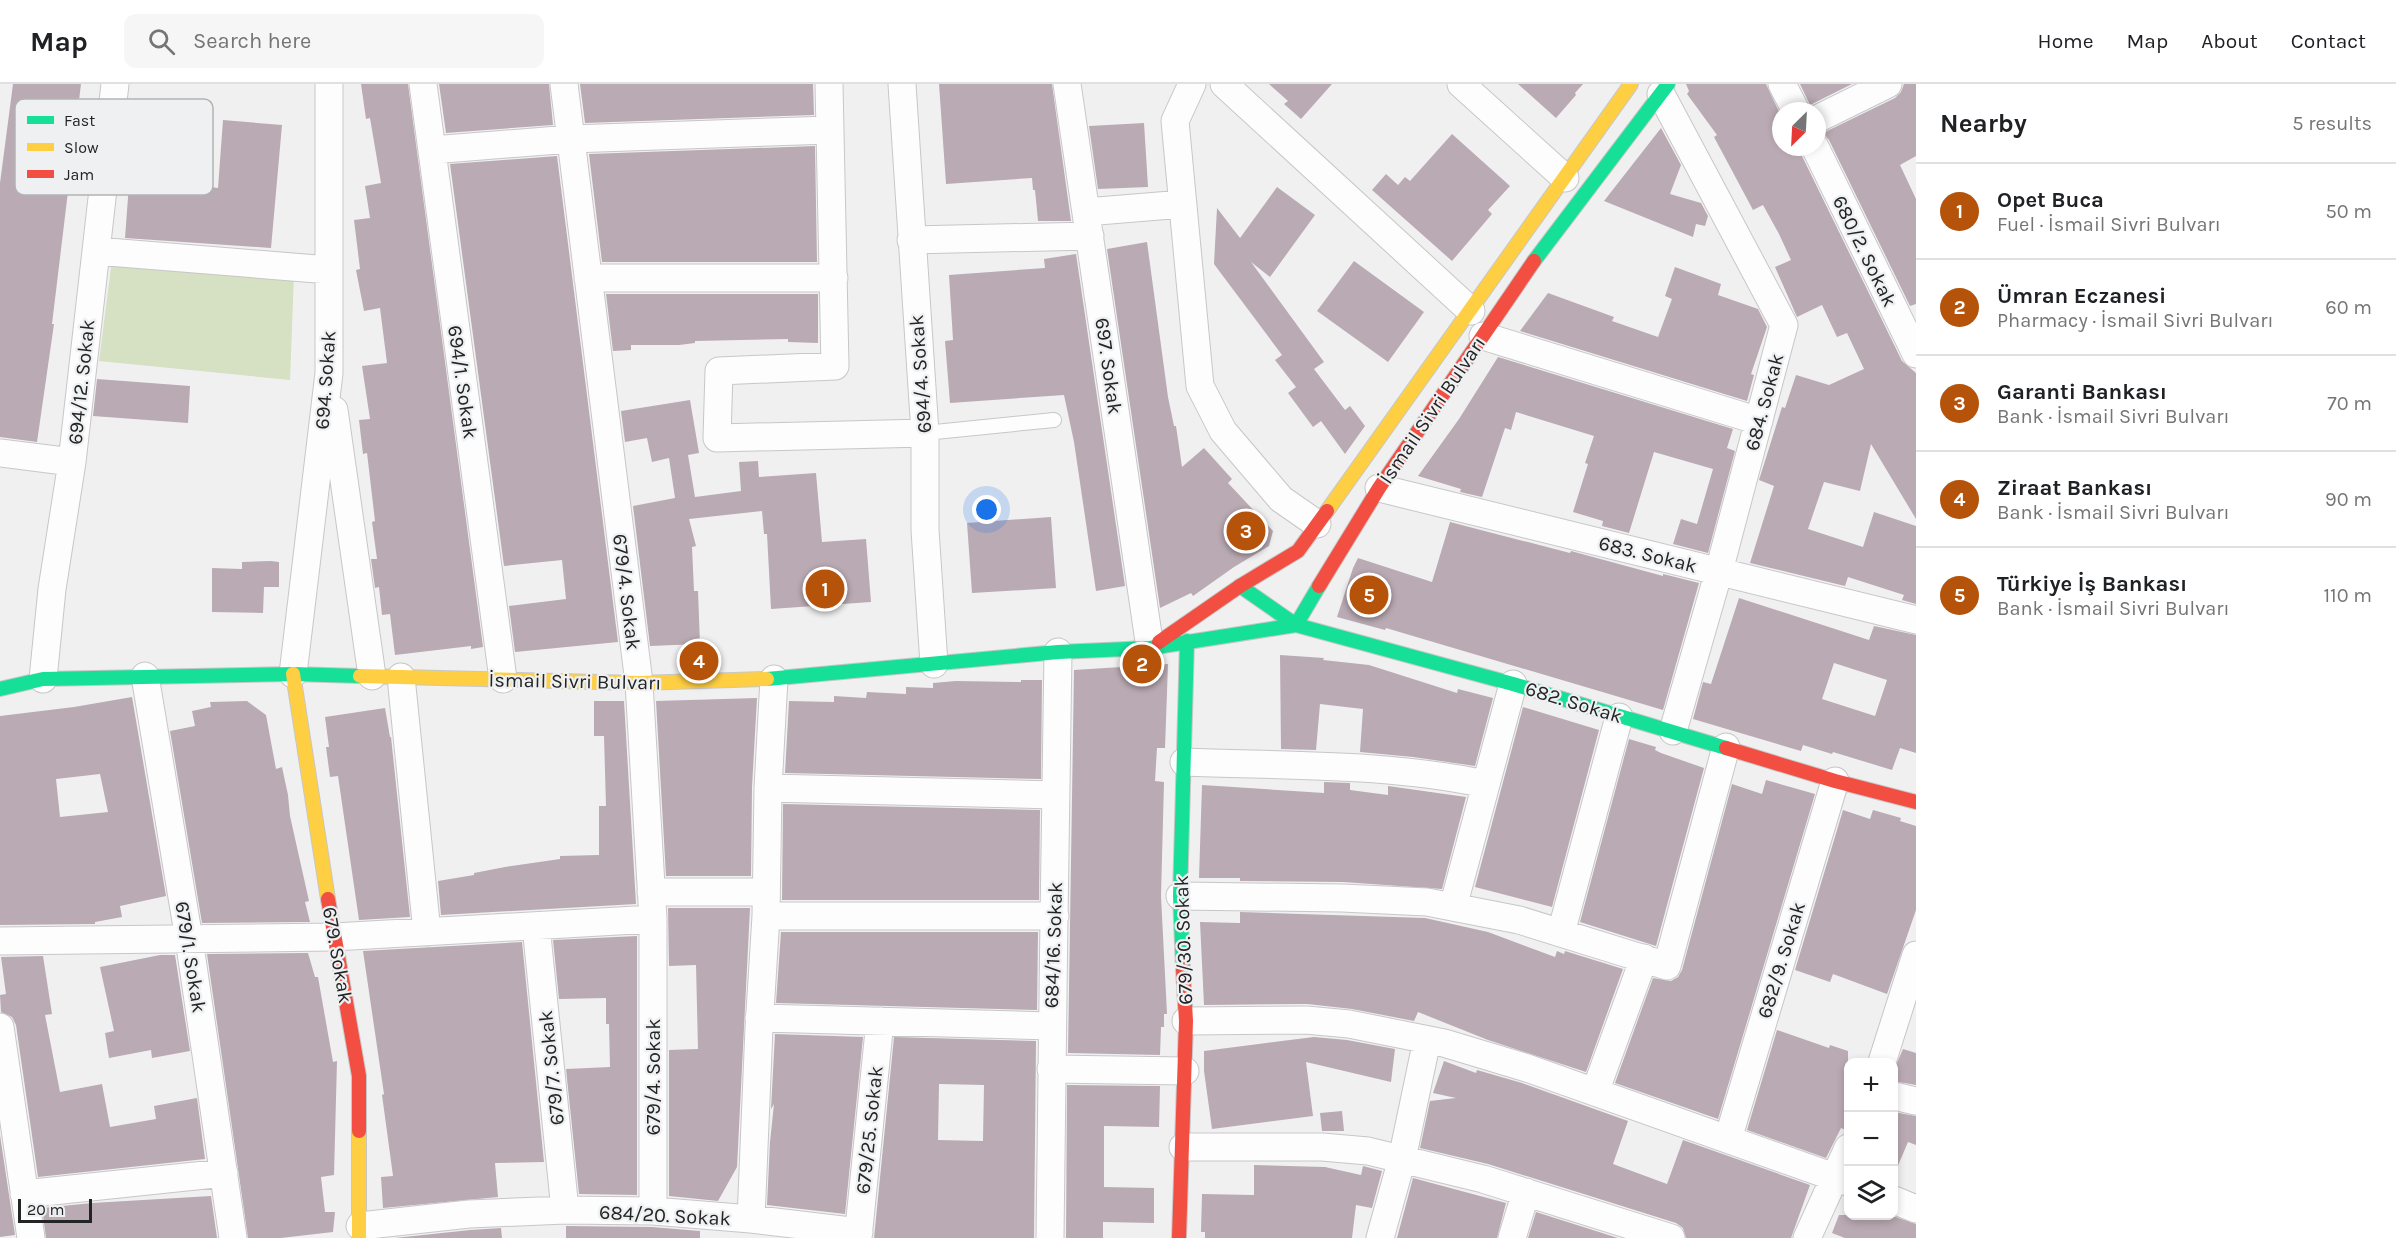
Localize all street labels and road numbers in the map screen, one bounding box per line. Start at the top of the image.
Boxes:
street label: 680/2. Sokak [1828,192,1901,311]
street label: 694/4. Sokak [905,314,936,434]
street label: 697. Sokak [1090,316,1127,416]
street label: 694/12. Sokak [63,318,100,446]
street label: 694/1. Sokak [443,324,482,440]
street label: 694. Sokak [311,330,340,430]
street label: İsmail Sivri Bulvarı [1375,332,1490,488]
street label: 684. Sokak [1740,351,1789,453]
street label: 683. Sokak [1596,531,1699,578]
street label: 679/4. Sokak [608,533,645,652]
street label: İsmail Sivri Bulvarı [489,668,661,695]
street label: 682. Sokak [1523,677,1625,728]
street label: 679/30. Sokak [1170,875,1197,1005]
street label: 684/16. Sokak [1040,881,1067,1009]
street label: 682/9. Sokak [1753,899,1810,1021]
street label: 679/1. Sokak [170,900,211,1014]
street label: 679. Sokak [318,905,357,1005]
street label: 679/7. Sokak [534,1009,569,1127]
street label: 679/4. Sokak [642,1018,665,1136]
street label: 679/25. Sokak [851,1065,888,1195]
street label: 684/20. Sokak [599,1201,731,1230]

